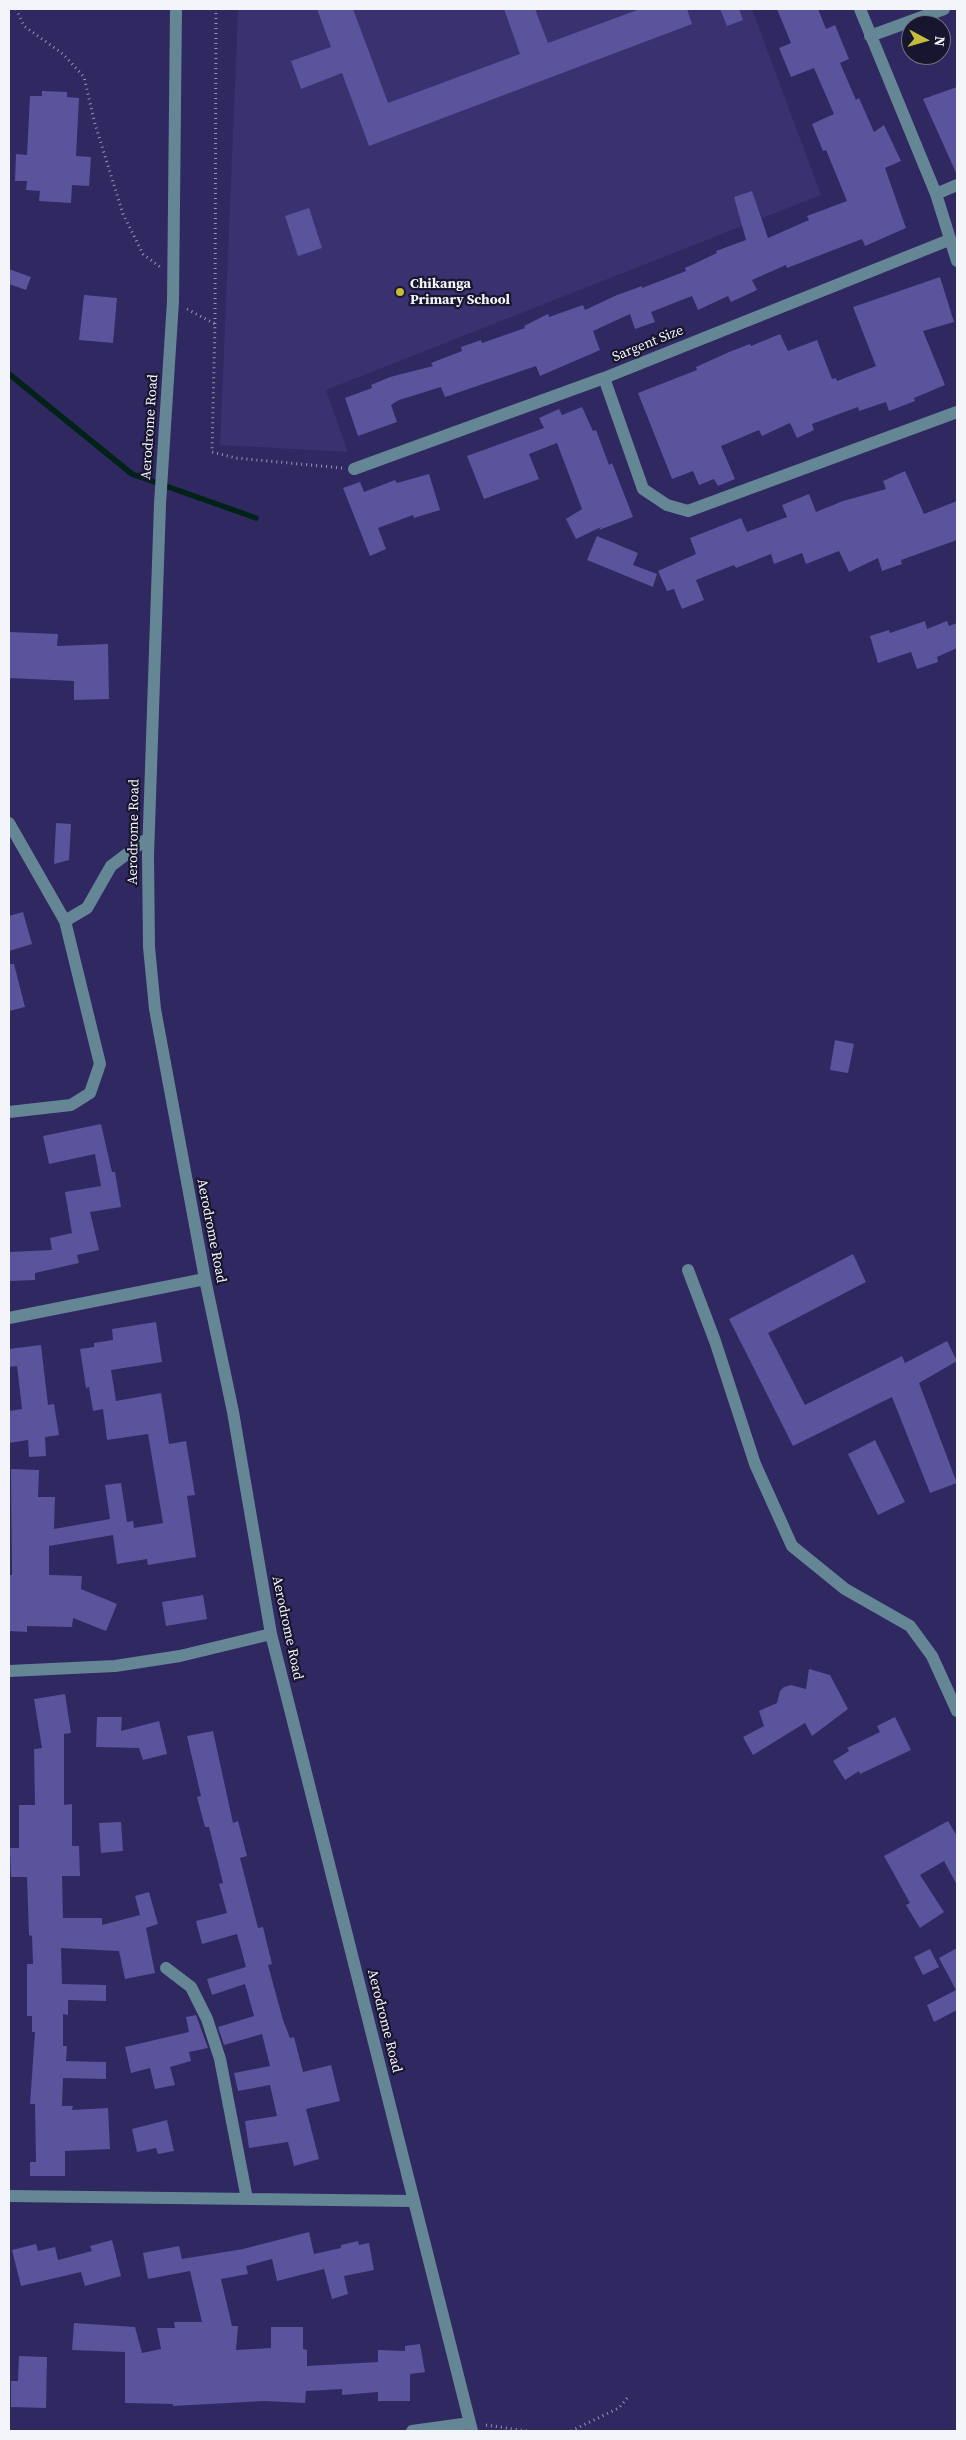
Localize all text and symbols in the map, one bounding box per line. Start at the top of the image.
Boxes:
north arrow [901,15,951,65]
text: N [929,35,950,48]
place label: Chikanga Primary School [410,276,510,308]
marker: Chikanga Primary School [394,286,406,298]
street label: Sargent Size [610,322,686,366]
street label: Aerodrome Road [138,374,162,480]
street label: Aerodrome Road [125,779,143,885]
street label: Aerodrome Road [193,1177,229,1285]
street label: Aerodrome Road [268,1575,306,1681]
street label: Aerodrome Road [363,1968,405,2074]

